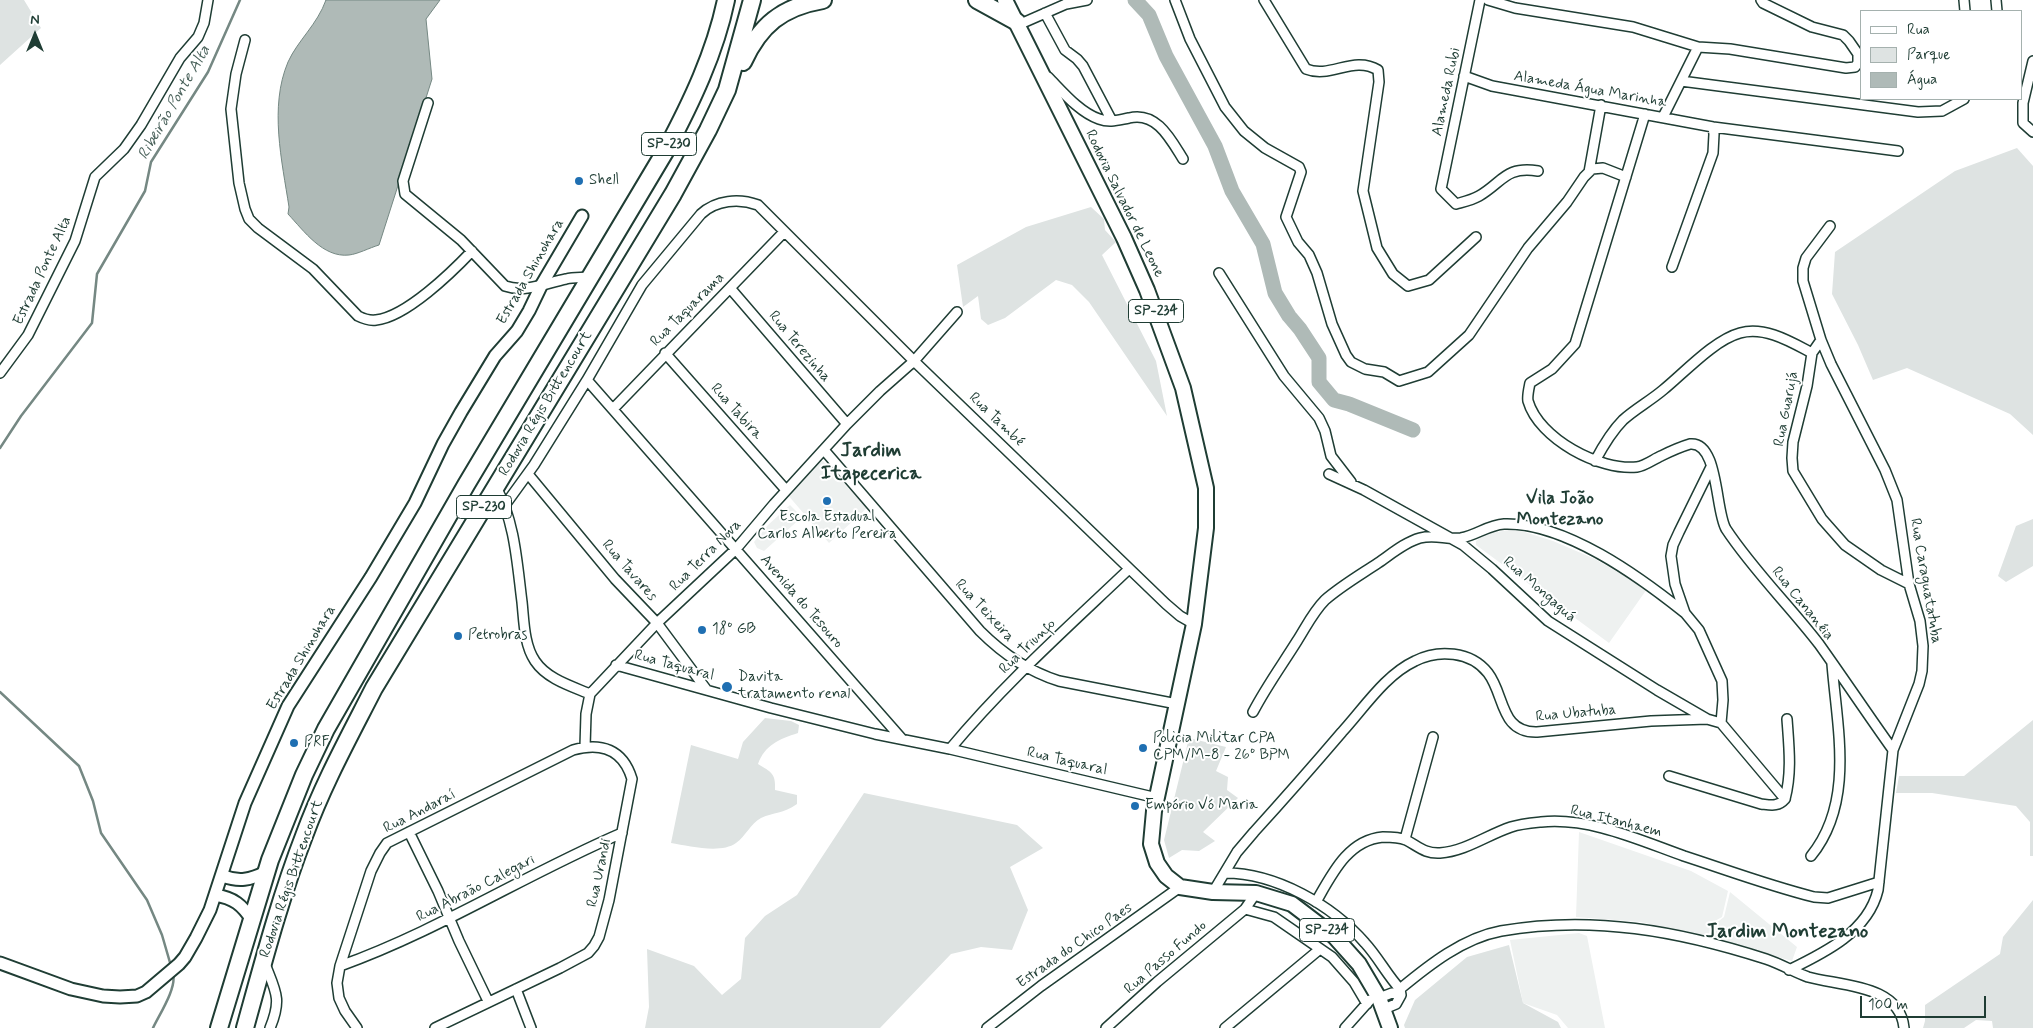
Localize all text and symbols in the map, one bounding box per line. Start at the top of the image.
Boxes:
north arrow [10,10,60,60]
legend [1860,10,2023,100]
text: N [30,11,40,29]
text: Rua [1907,20,1930,40]
water label: Ribeirão Ponte Alta [135,43,215,163]
text: Parque [1907,45,1950,65]
street label: Alameda Rubi [1429,46,1465,138]
street label: Alameda Água Marinha [1512,68,1668,112]
text: Água [1907,70,1937,90]
street label: Rodovia Salvador de Leone [1080,127,1168,281]
road number: SP-230 [642,132,696,156]
place label: Shell [589,172,619,190]
marker: Shell [573,175,585,187]
street label: Estrada Ponte Alta [10,214,76,328]
street label: Estrada Shinohara [493,216,569,328]
street label: Rua Taquarama [647,269,729,351]
road number: SP-234 [1128,300,1184,322]
street label: Rua Terezinha [764,308,834,386]
street label: Rodovia Régis Bittencourt [496,328,596,480]
street label: Rua Guarujá [1771,370,1803,448]
street label: Rua Tabira [706,380,766,444]
street label: Rua També [964,389,1028,451]
district label: Jardim Itapecerica [821,440,921,487]
district label: Vila João Montezano [1517,488,1603,530]
marker: Escola Estadual Carlos Alberto Pereira [821,495,833,507]
road number: SP-230 [456,496,512,518]
place label: Escola Estadual Carlos Alberto Pereira [757,509,897,544]
street label: Rua Terra Nova [666,516,746,596]
street label: Rua Caraguatatuba [1905,517,1945,645]
street label: Rua Tavares [597,537,661,605]
street label: Avenida do Tesouro [755,552,847,652]
street label: Rua Mongaguá [1499,553,1579,627]
street label: Rua Cananéia [1767,564,1837,644]
street label: Rua Teixeira [950,576,1018,646]
street label: Estrada Shinohara [264,602,340,714]
street label: Rua Triunfo [996,616,1060,678]
place label: 18º GB [712,621,756,639]
marker: 18º GB [696,624,708,636]
place label: Petrobras [468,627,528,645]
marker: Petrobras [452,630,464,642]
street label: Rua Taquaral [632,647,716,685]
place label: Davita tratamento renal [738,669,850,704]
marker: Davita tratamento renal [720,680,734,694]
street label: Rua Ubatuba [1535,702,1617,726]
place label: Policia Militar CPA CPM/M-8 - 26º BPM [1153,730,1290,765]
place label: PRF [304,734,330,752]
marker: PRF [288,737,300,749]
marker: Policia Militar CPA CPM/M-8 - 26º BPM [1137,742,1149,754]
street label: Rua Taquaral [1025,744,1109,780]
street label: Rua Andaraí [381,786,459,838]
place label: Empório Vó Maria [1145,797,1258,815]
street label: Rodovia Régis Bittencourt [256,798,328,960]
marker: Empório Vó Maria [1129,800,1141,812]
street label: Rua Itanhaem [1568,802,1664,842]
street label: Rua Urandi [584,837,616,909]
street label: Rua Abraão Calegari [414,851,538,927]
street label: Estrada do Chico Paes [1014,899,1136,993]
street label: Rua Passo Fundo [1121,917,1211,999]
road number: SP-234 [1300,918,1354,942]
district label: Jardim Montezano [1706,921,1868,945]
scale bar [1863,986,1989,1018]
text: 100 m [1868,995,1908,1015]

